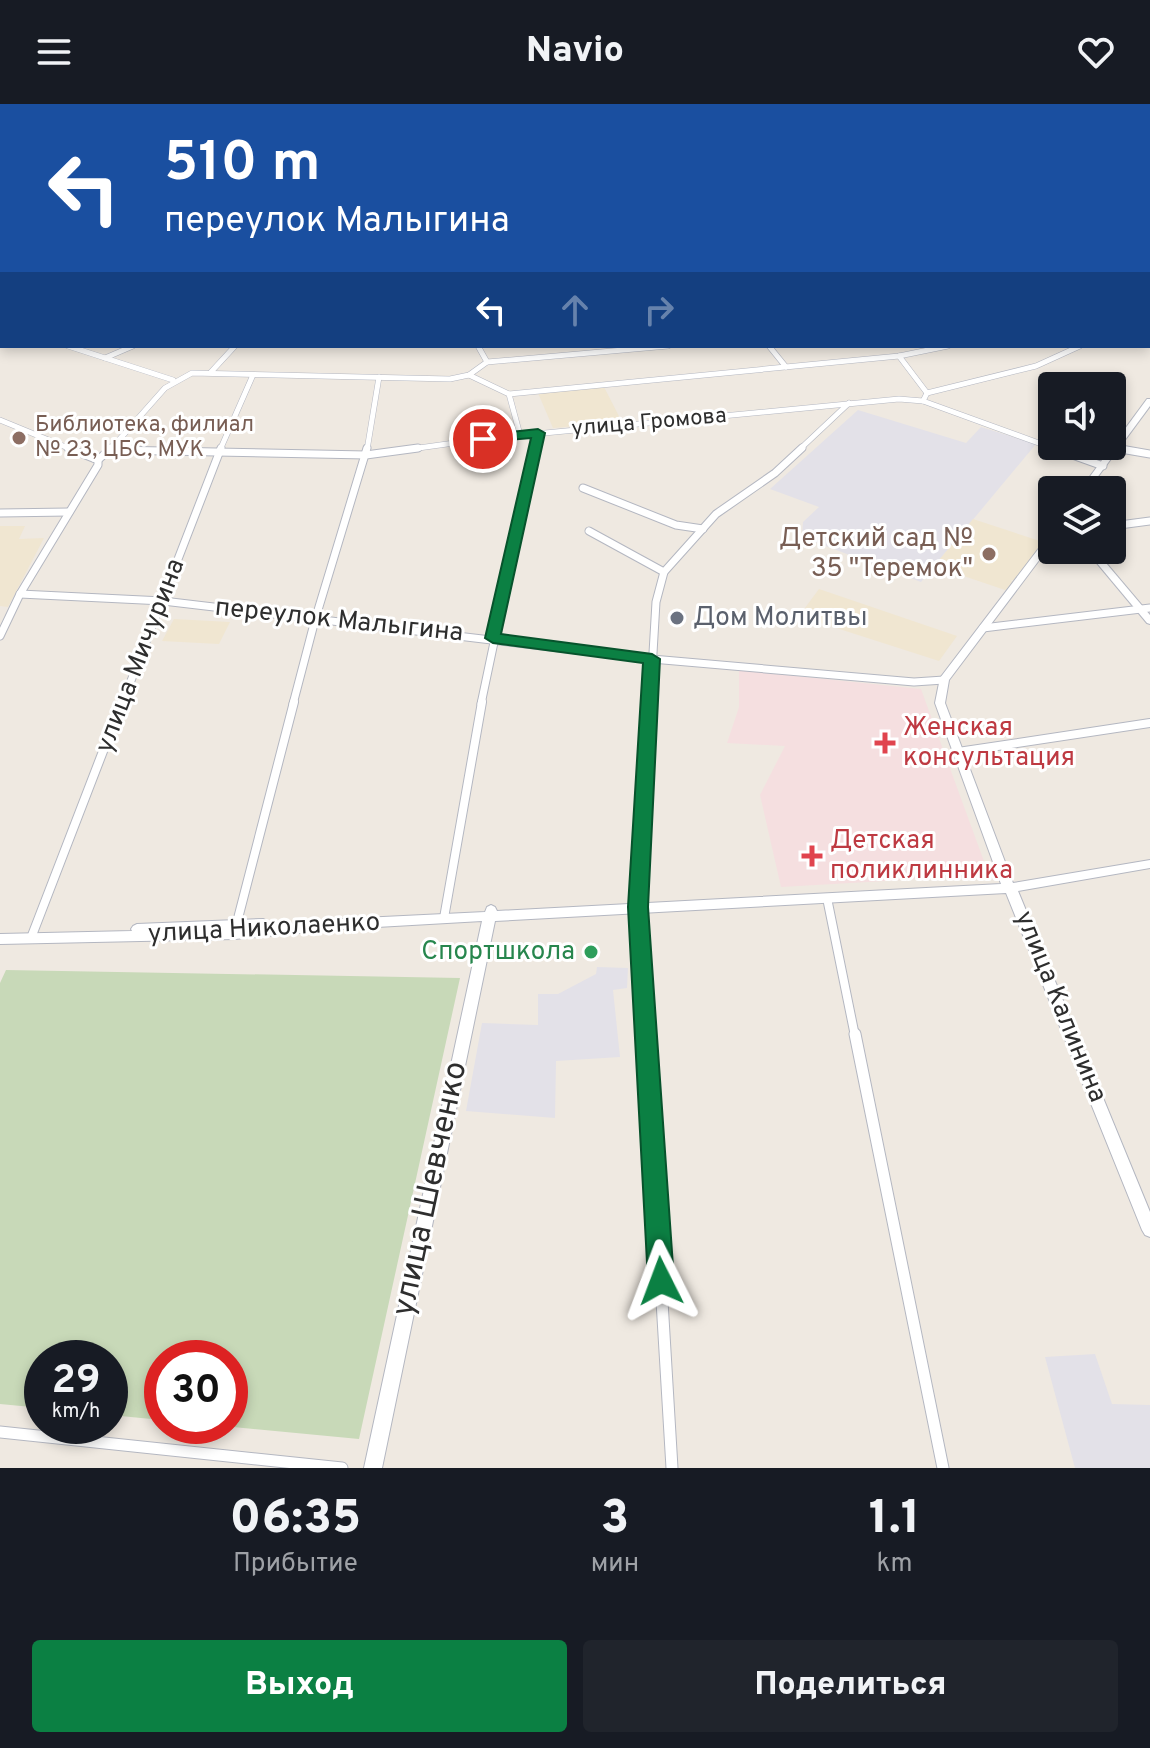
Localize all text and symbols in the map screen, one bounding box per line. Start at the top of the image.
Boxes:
text: Navio [526,29,624,75]
icon: menu [32,30,76,74]
icon: heart [1074,30,1118,74]
text: 510 m [164,130,321,200]
icon: left [32,136,136,240]
text: переулок Малыгина [164,199,510,245]
icon: left [469,288,513,332]
icon: ahead [553,288,597,332]
icon: right [637,288,681,332]
map controls [1038,372,1126,564]
button: sound [1038,372,1126,460]
street label: улица Громова [570,403,728,443]
pin [449,405,517,473]
place label: Библиотека, филиал № 23, ЦБС, МУК [35,412,254,464]
icon: arrive [461,417,505,461]
marker: Библиотека, филиал № 23, ЦБС, МУК [10,429,28,447]
button: layers [1038,476,1126,564]
place label: Детский сад № 35 "Теремок" [779,523,973,586]
marker: Детский сад № 35 "Теремок" [980,545,998,563]
street label: улица Мичурина [89,554,193,758]
street label: переулок Малыгина [213,592,465,650]
place label: Дом Молитвы [693,602,867,635]
marker: Дом Молитвы [668,609,686,627]
place label: Женская консультация [903,712,1075,775]
marker: Женская консультация [874,732,896,754]
place label: Детская поликлинника [830,825,1013,888]
marker: Детская поликлинника [801,845,823,867]
street label: улица Николаенко [147,906,381,952]
street label: улица Калинина [1007,906,1113,1108]
place label: Спортшкола [421,936,575,969]
marker: Спортшкола [582,943,600,961]
street label: улица Шевченко [384,1058,478,1320]
position arrow [619,1239,703,1323]
speed limit sign: 30 [144,1340,248,1444]
text: 29 [51,1357,101,1407]
text: km/h [52,1399,100,1425]
text: 06:35 [230,1490,361,1550]
text: 3 [601,1490,629,1550]
text: 1.1 [869,1490,920,1550]
text: Прибытие [233,1548,358,1581]
text: мин [591,1548,639,1581]
text: km [877,1548,913,1581]
button: Выход [32,1640,567,1732]
button: Поделиться [583,1640,1118,1732]

